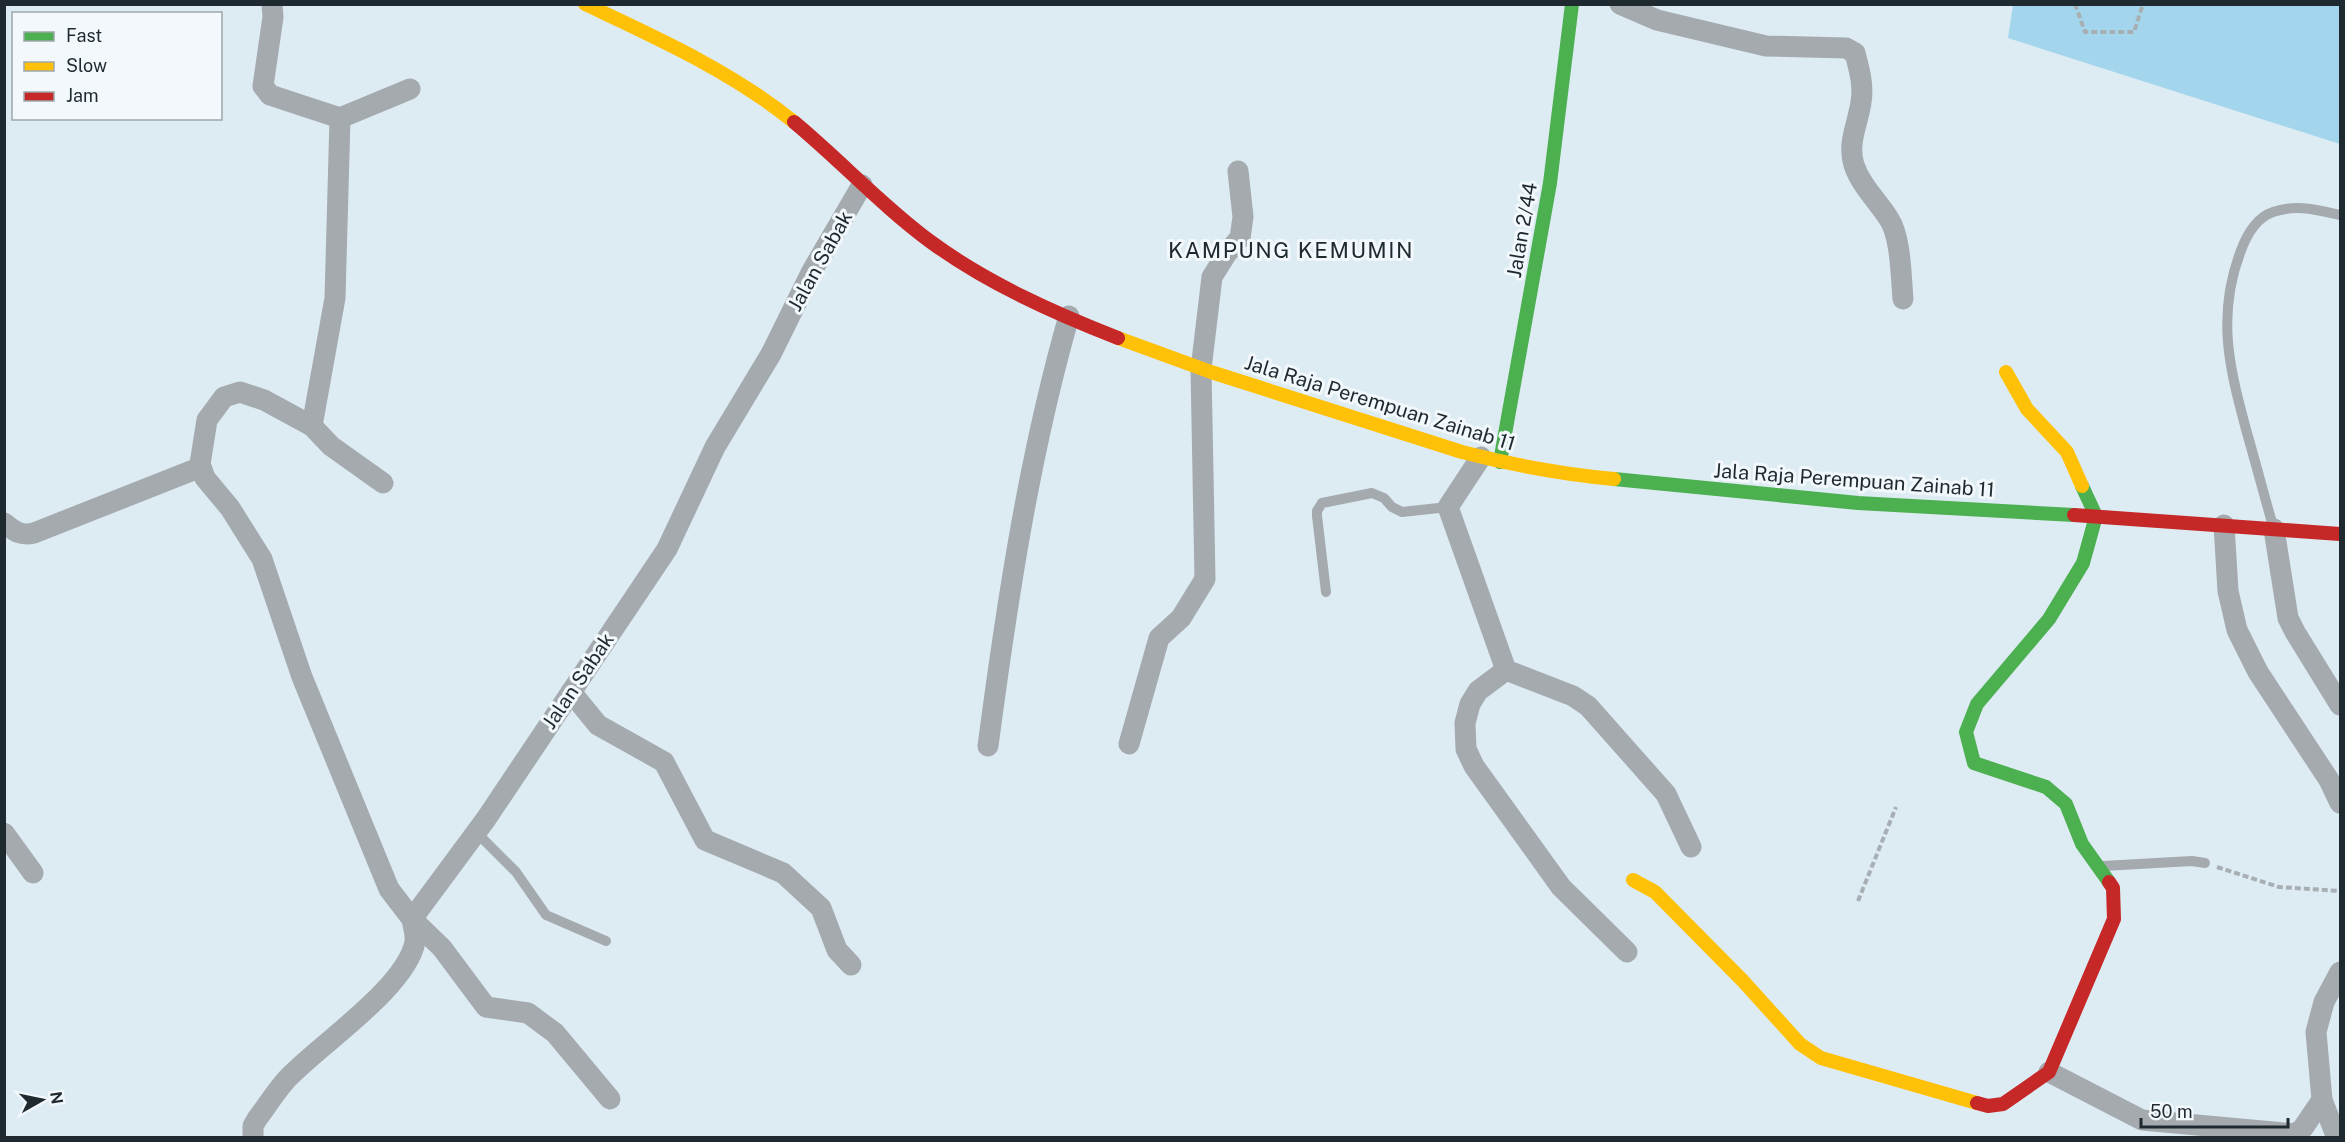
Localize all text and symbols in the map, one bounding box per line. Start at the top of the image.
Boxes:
legend [12,12,222,120]
text: Fast [66,25,102,46]
text: Slow [66,55,107,76]
text: Jam [66,85,99,106]
street label: Jalan 2/44 [1502,180,1542,280]
street label: Jalan Sabak [783,207,857,315]
district label: KAMPUNG KEMUMIN [1168,237,1414,263]
street label: Jala Raja Perempuan Zainab 11 [1242,350,1518,456]
street label: Jala Raja Perempuan Zainab 11 [1713,458,1995,502]
street label: Jalan Sabak [537,628,619,734]
north arrow [12,1070,72,1130]
text: N [46,1090,67,1105]
scale bar [2141,1091,2288,1129]
text: 50 m [2150,1101,2193,1122]

